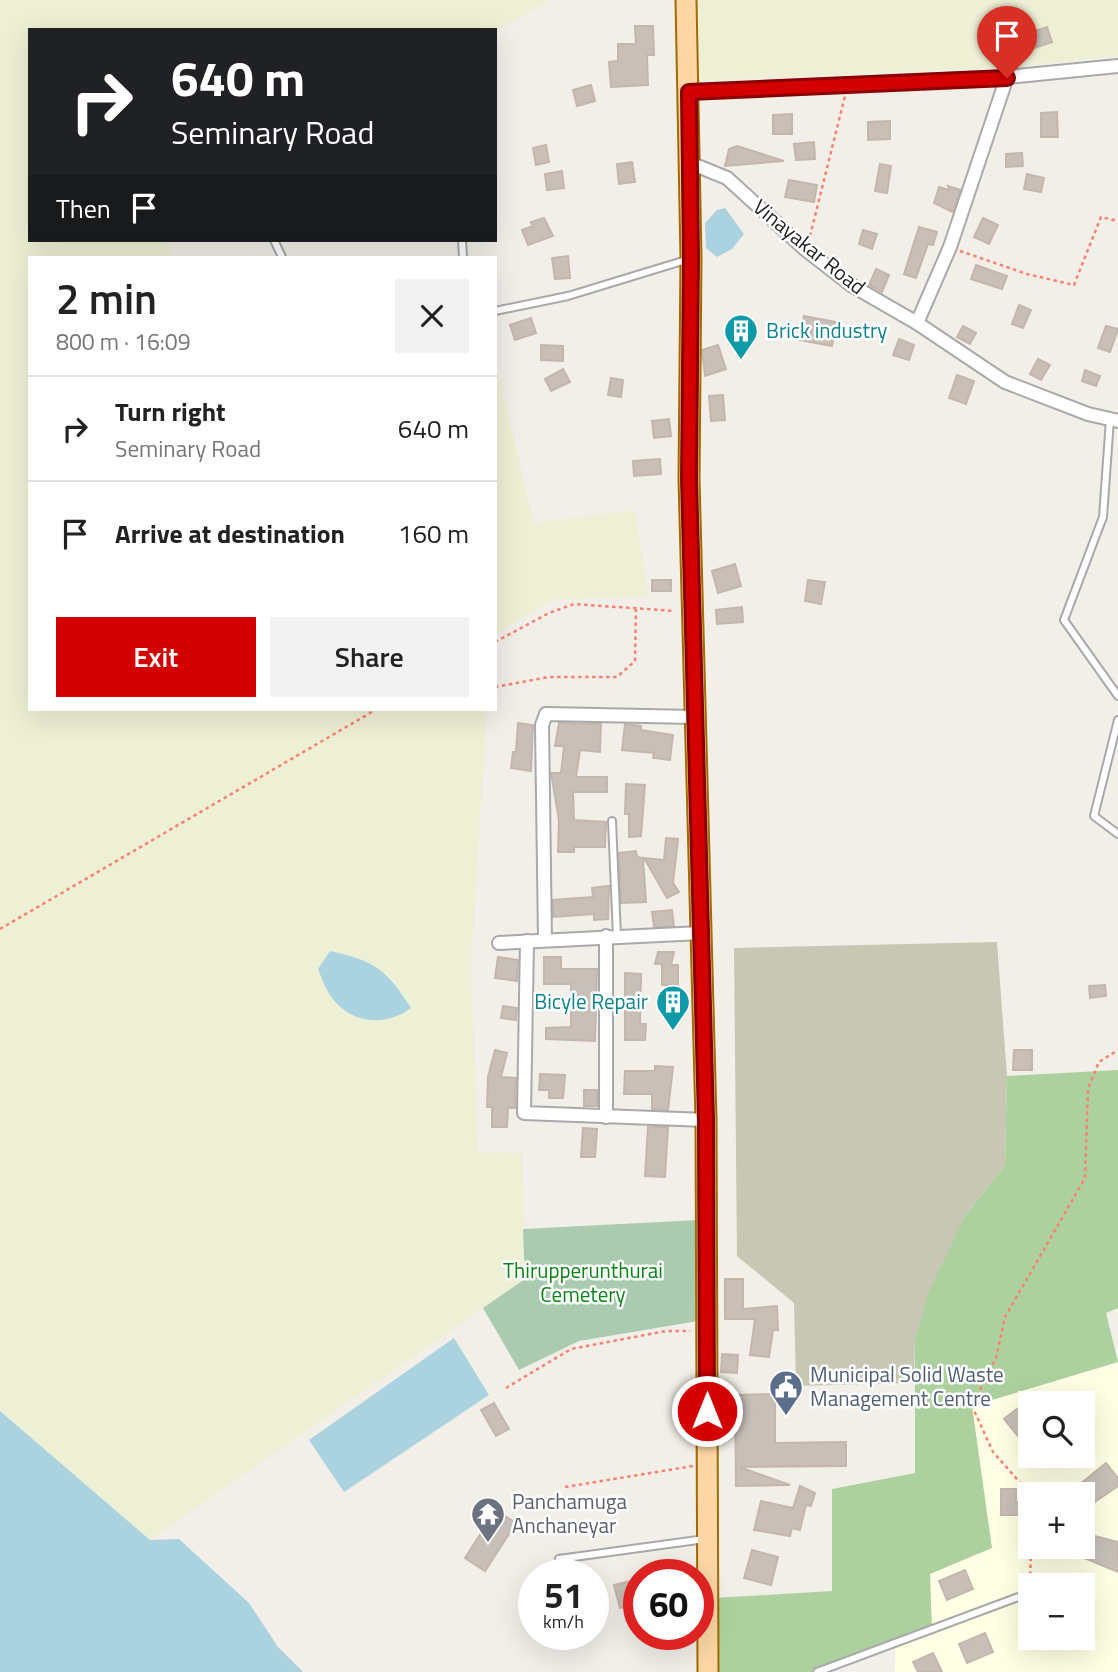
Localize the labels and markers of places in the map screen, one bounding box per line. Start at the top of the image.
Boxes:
pin [977,6,1037,78]
building icon: Brick industry [722,312,760,361]
place label: Brick industry [766,314,887,346]
building icon: Bicyle Repair [654,983,692,1032]
place label: Bicyle Repair [534,985,648,1017]
place label: Municipal Solid Waste Management Centre [810,1358,1004,1414]
public building icon: Municipal Solid Waste Management Centre [767,1368,805,1417]
place label: Panchamuga Anchaneyar [512,1485,628,1541]
temple icon: Panchamuga Anchaneyar [469,1495,507,1544]

